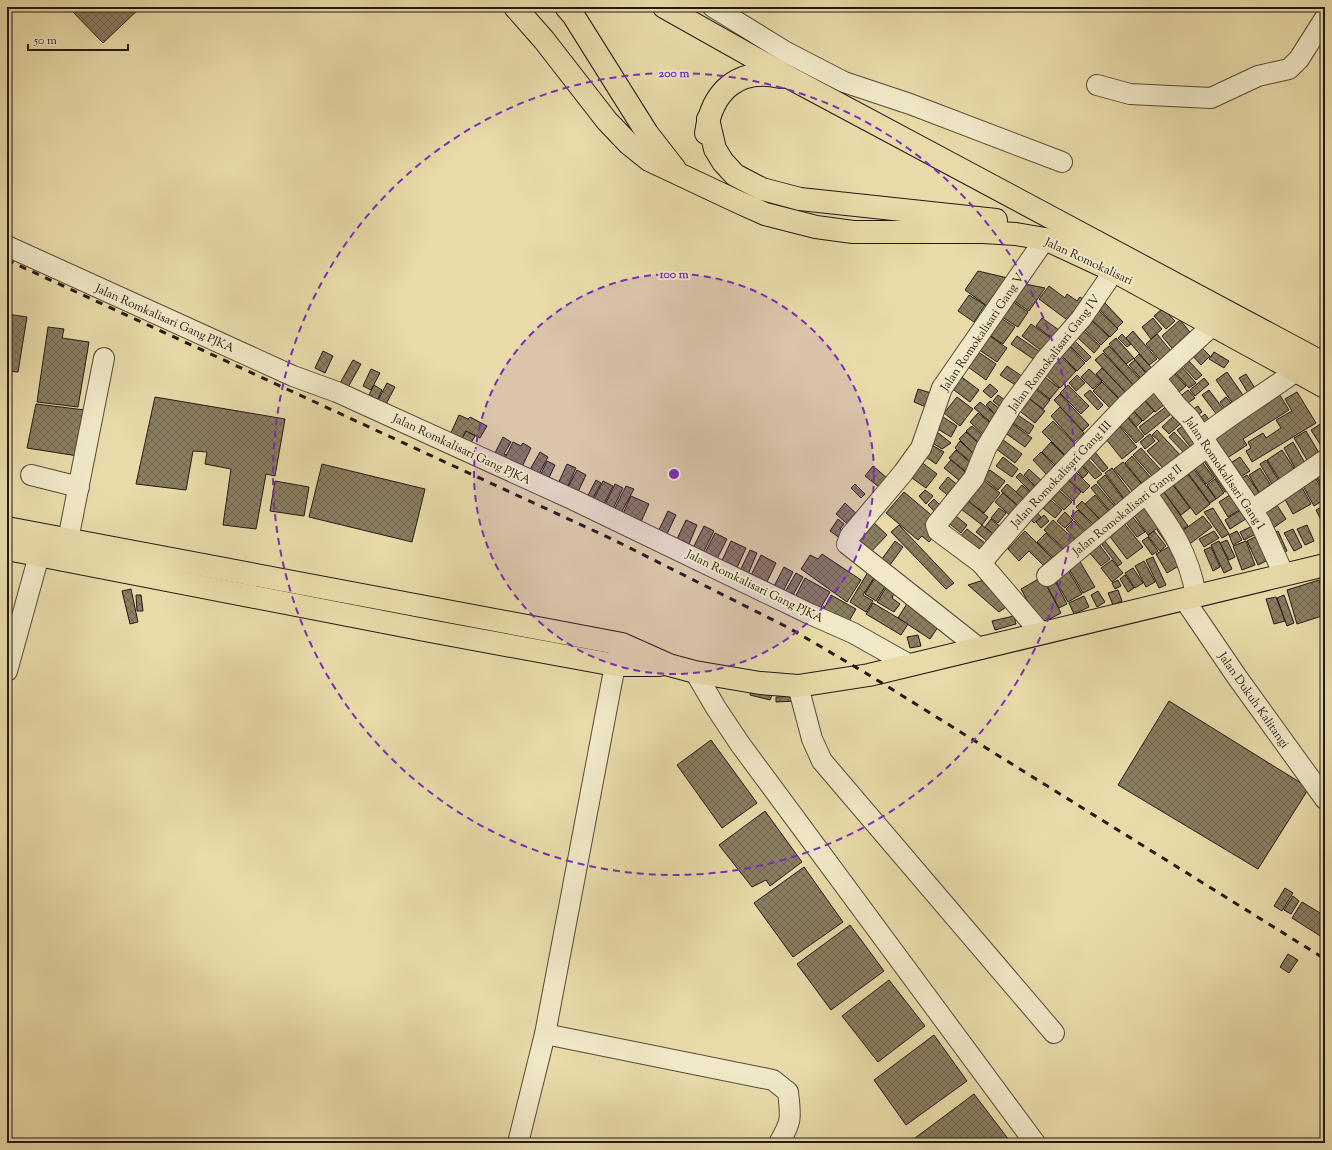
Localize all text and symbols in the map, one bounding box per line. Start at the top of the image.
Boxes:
scale bar [28,26,128,52]
text: 50 m [33,32,57,50]
text: 200 m [659,65,689,83]
street label: Jalan Romokalisari [1041,233,1136,290]
text: 100 m [658,266,689,284]
street label: Jalan Romokalisari Gang V [936,270,1029,396]
street label: Jalan Romkalisari Gang PJKA [91,280,237,358]
street label: Jalan Romokalisari Gang IV [1004,291,1105,417]
street label: Jalan Romkalisari Gang PJKA [389,409,534,490]
street label: Jalan Romokalisari Gang I [1179,413,1269,534]
street label: Jalan Romokalisari Gang III [1007,417,1116,533]
street label: Jalan Romokalisari Gang II [1068,461,1186,561]
centre of rings [667,467,681,481]
street label: Jalan Romkalisari Gang PJKA [682,545,826,628]
street label: Jalan Dukuh Kalitangi [1213,648,1293,753]

